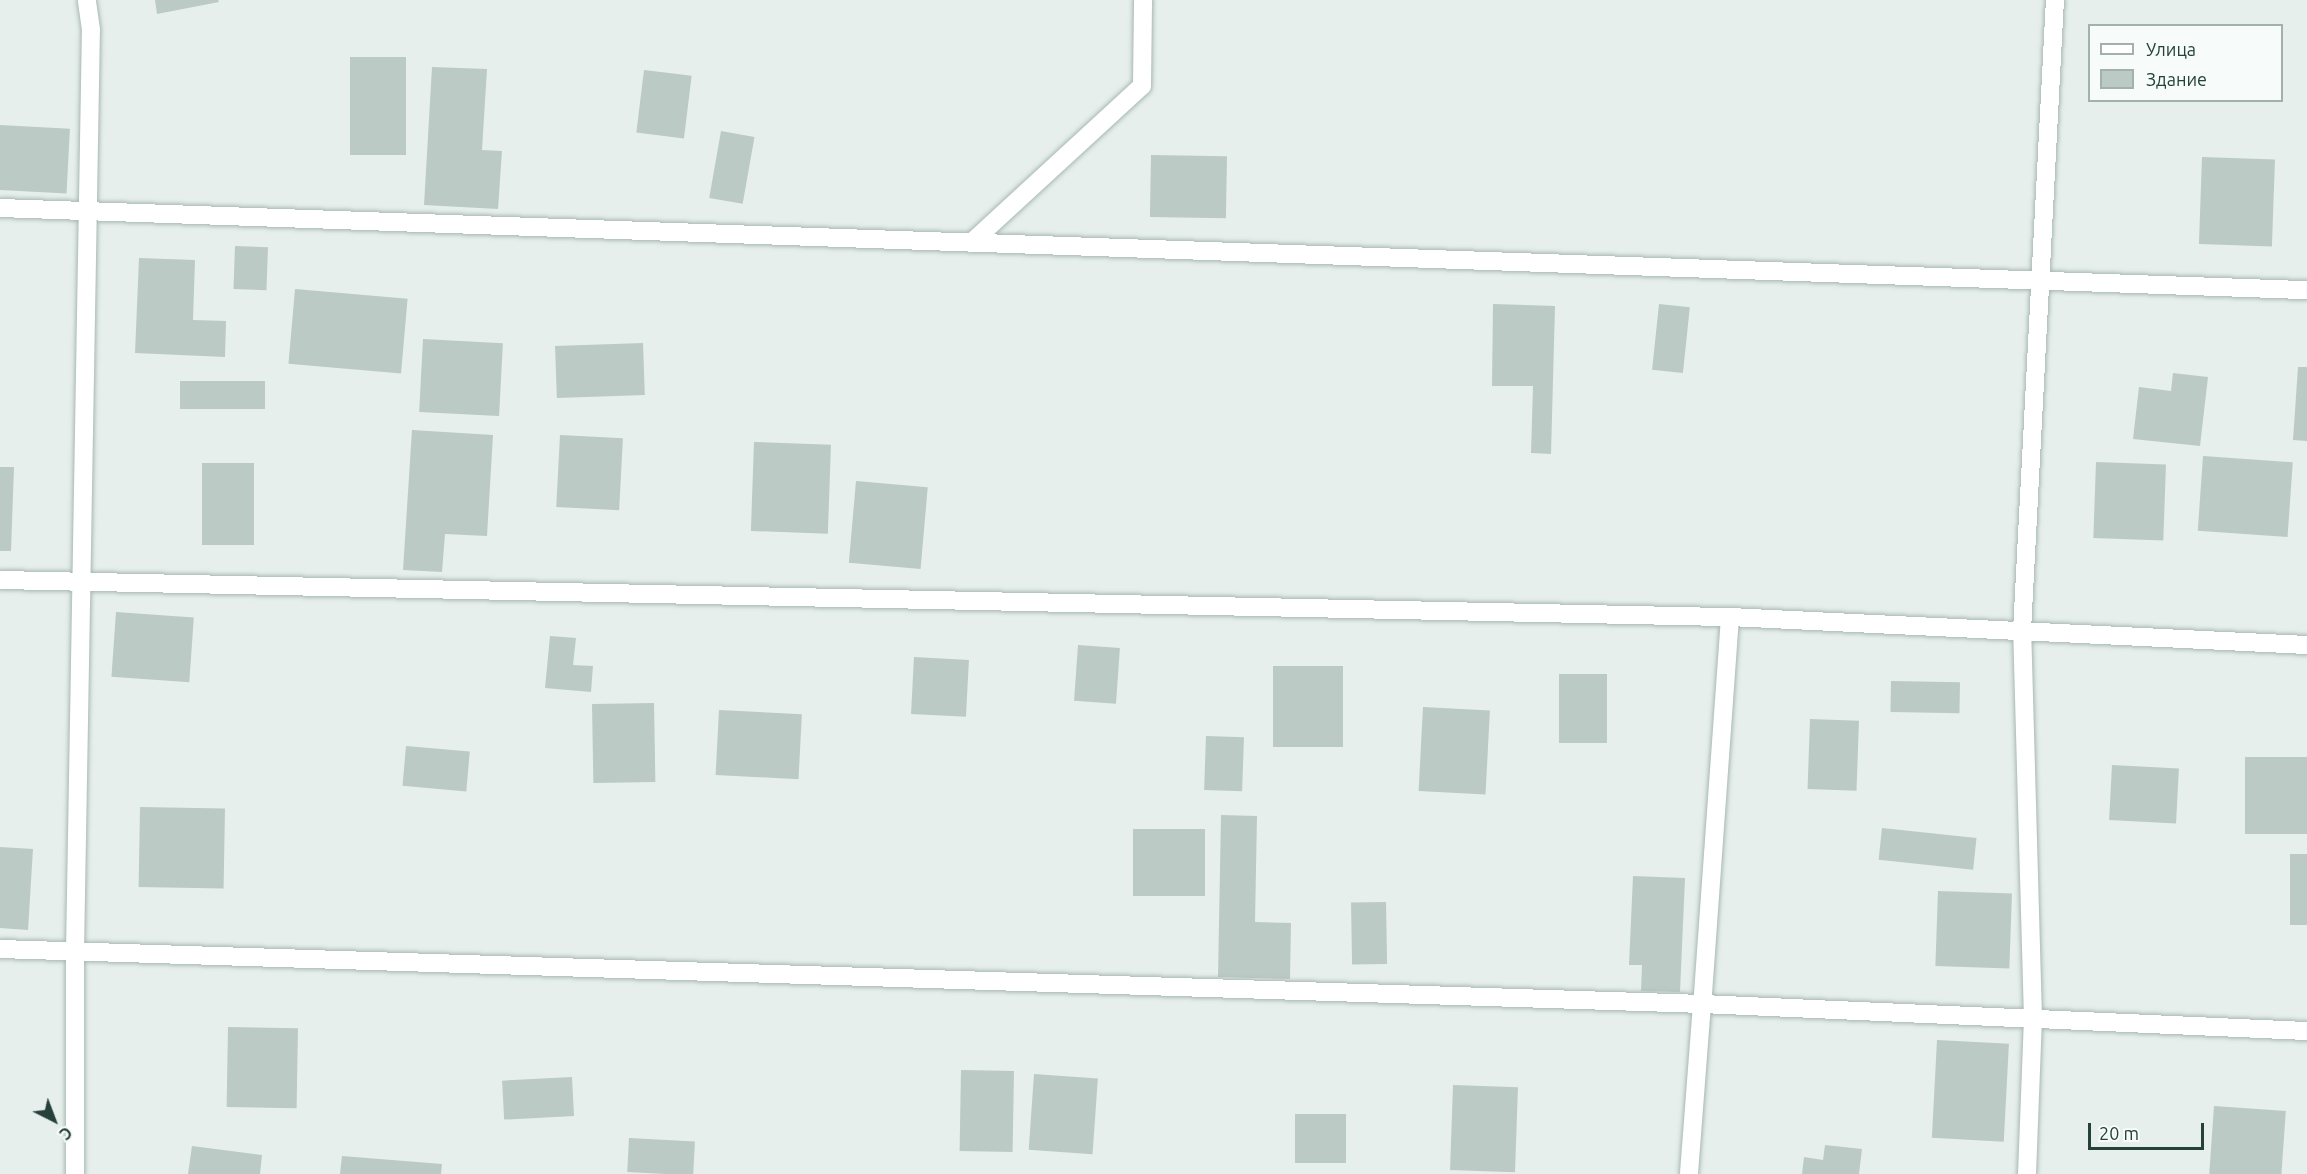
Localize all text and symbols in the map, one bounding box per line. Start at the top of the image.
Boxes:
legend [2088,24,2283,102]
text: Улица [2146,39,2196,59]
text: Здание [2146,69,2207,89]
north arrow [24,1090,84,1150]
scale bar [2091,1111,2206,1149]
text: С [56,1123,76,1143]
text: 20 m [2099,1123,2139,1143]

